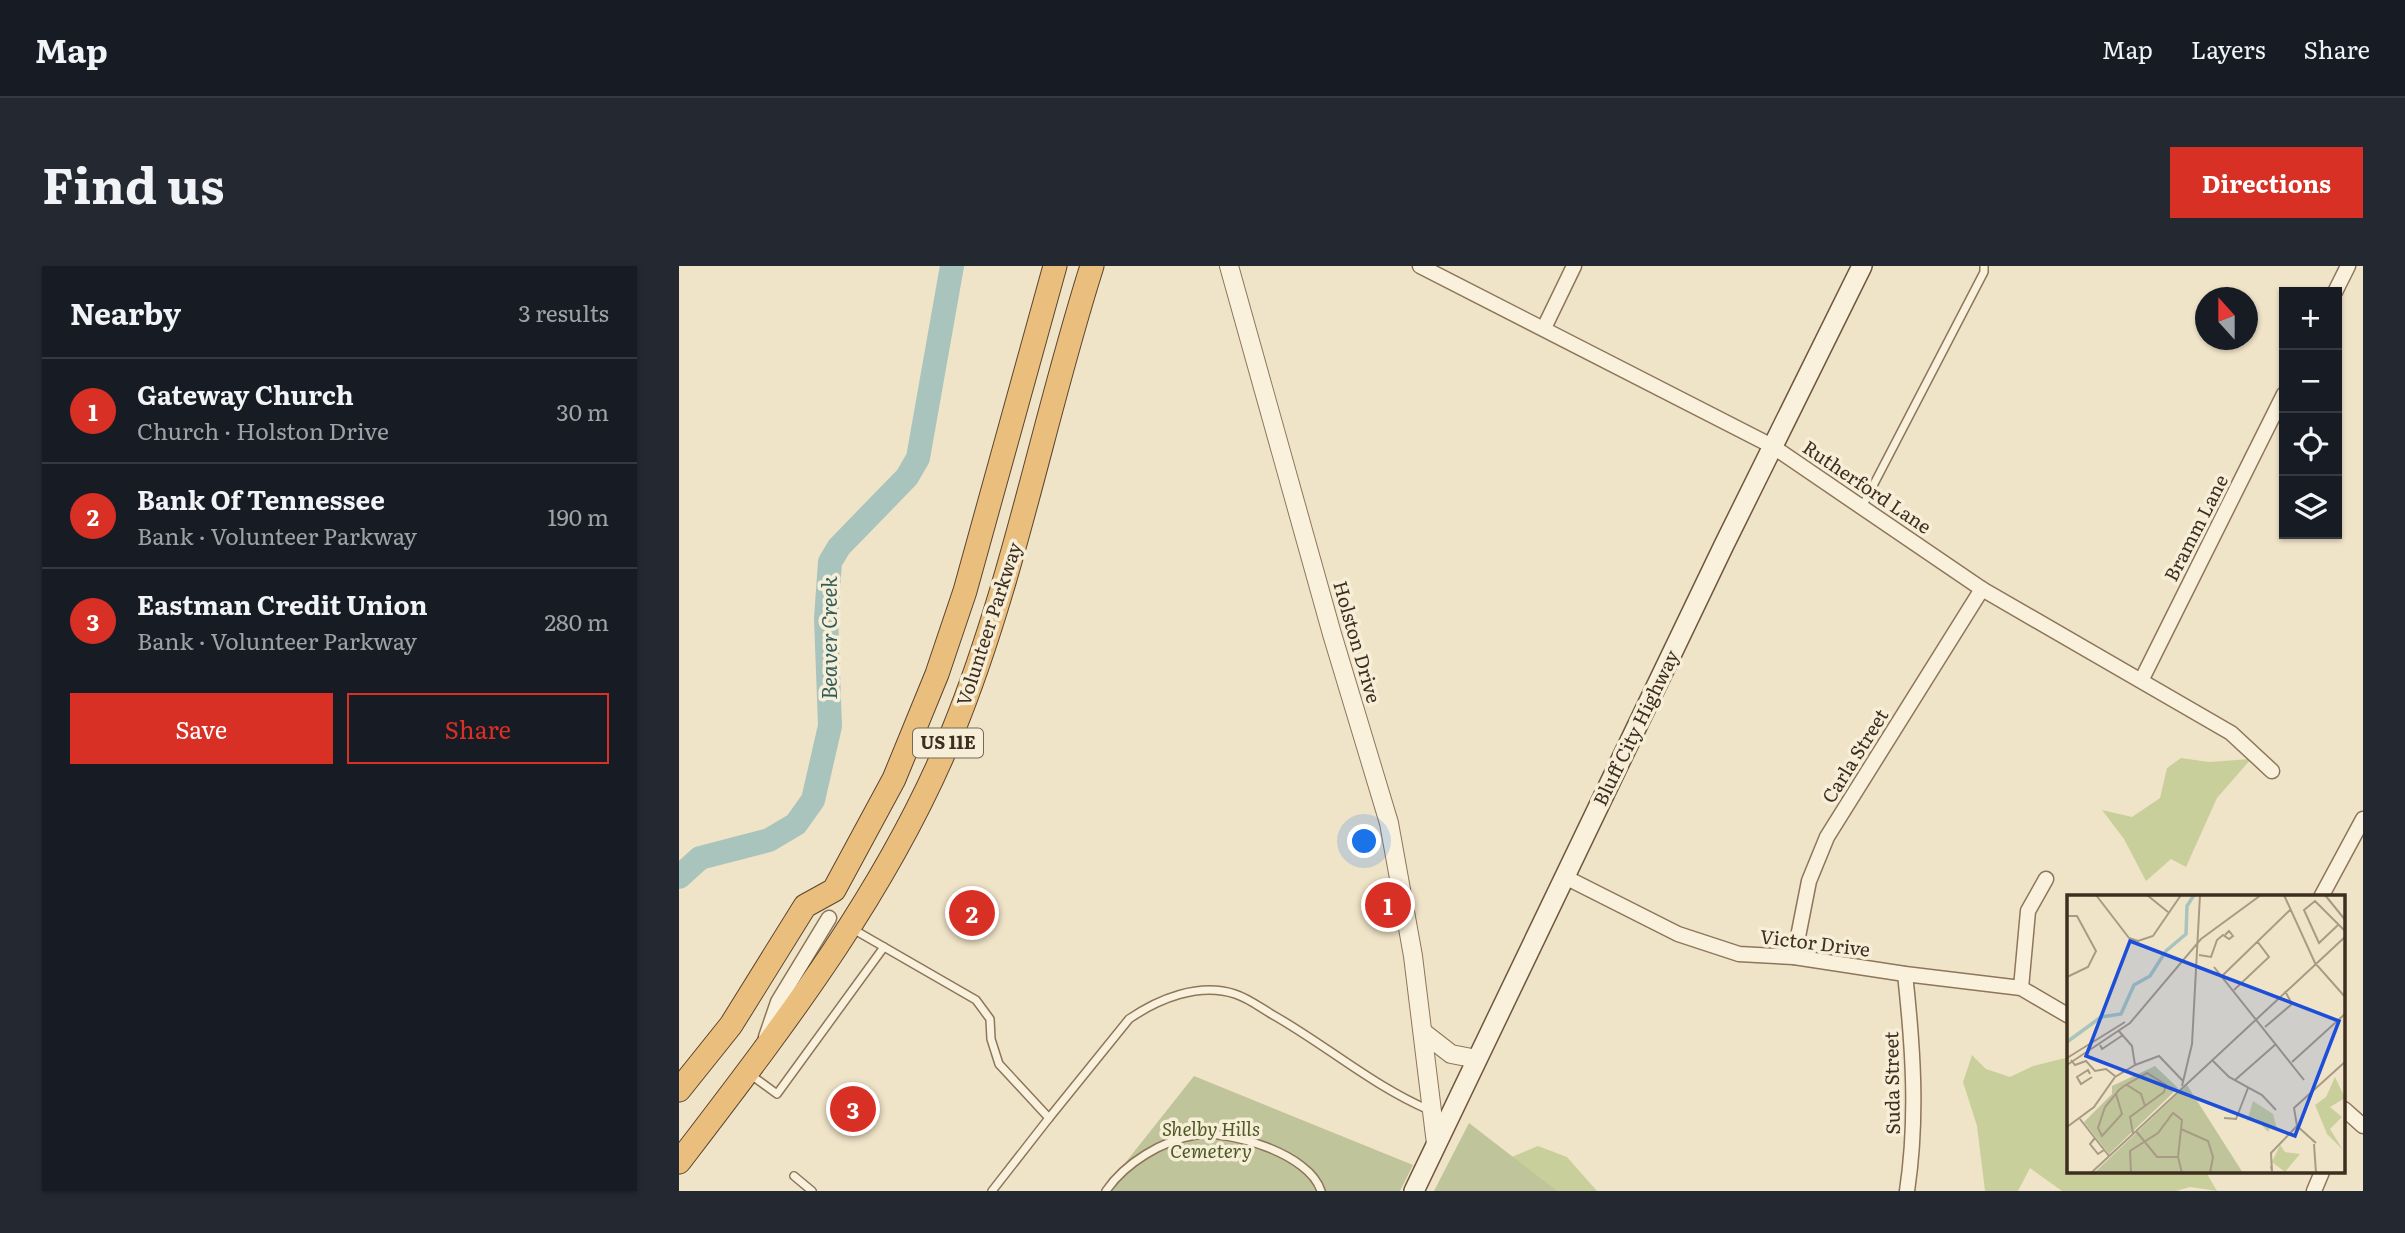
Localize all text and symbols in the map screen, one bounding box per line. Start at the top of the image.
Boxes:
text: Map [35,24,108,73]
text: Map [2102,31,2153,66]
text: Layers [2191,31,2265,66]
text: Share [2303,31,2370,66]
text: Find us [42,146,225,219]
button: Directions [2170,147,2363,218]
north arrow [2195,287,2258,350]
map controls [2279,287,2342,539]
button: + [2279,287,2342,350]
text: Nearby [70,290,181,334]
text: 3 results [518,295,609,329]
button: − [2279,350,2342,413]
text: Gateway Church [137,374,354,413]
text: 1 [88,394,98,428]
text: 30 m [556,394,609,428]
text: Church · Holston Drive [137,413,389,447]
button: locate [2279,413,2342,476]
street label: Rutherford Lane [1798,433,1938,540]
street label: Bramm Lane [2156,469,2234,586]
button: layers [2279,476,2342,539]
text: Bank Of Tennessee [137,479,385,518]
text: 2 [87,499,99,533]
text: 190 m [547,499,609,533]
text: Bank · Volunteer Parkway [137,518,417,552]
street label: Volunteer Parkway [948,538,1028,709]
water label: Beaver Creek [812,576,843,700]
street label: Holston Drive [1327,577,1389,706]
text: Eastman Credit Union [137,584,428,623]
text: 3 [87,604,99,638]
text: 280 m [544,604,609,638]
text: Bank · Volunteer Parkway [137,623,417,657]
street label: Bluff City Highway [1585,645,1685,810]
button: Save [70,693,333,764]
button: Share [347,693,609,764]
street label: Carla Street [1814,703,1894,808]
road number: US 11E [913,728,983,757]
your location [1347,824,1381,858]
pin: 1 [1365,879,1411,931]
pin: 2 [949,887,995,939]
inset map [2067,895,2345,1174]
street label: Victor Drive [1758,921,1872,963]
street label: Suda Street [1876,1031,1906,1135]
pin: 3 [830,1083,876,1135]
park label: Shelby Hills Cemetery [1162,1114,1260,1164]

